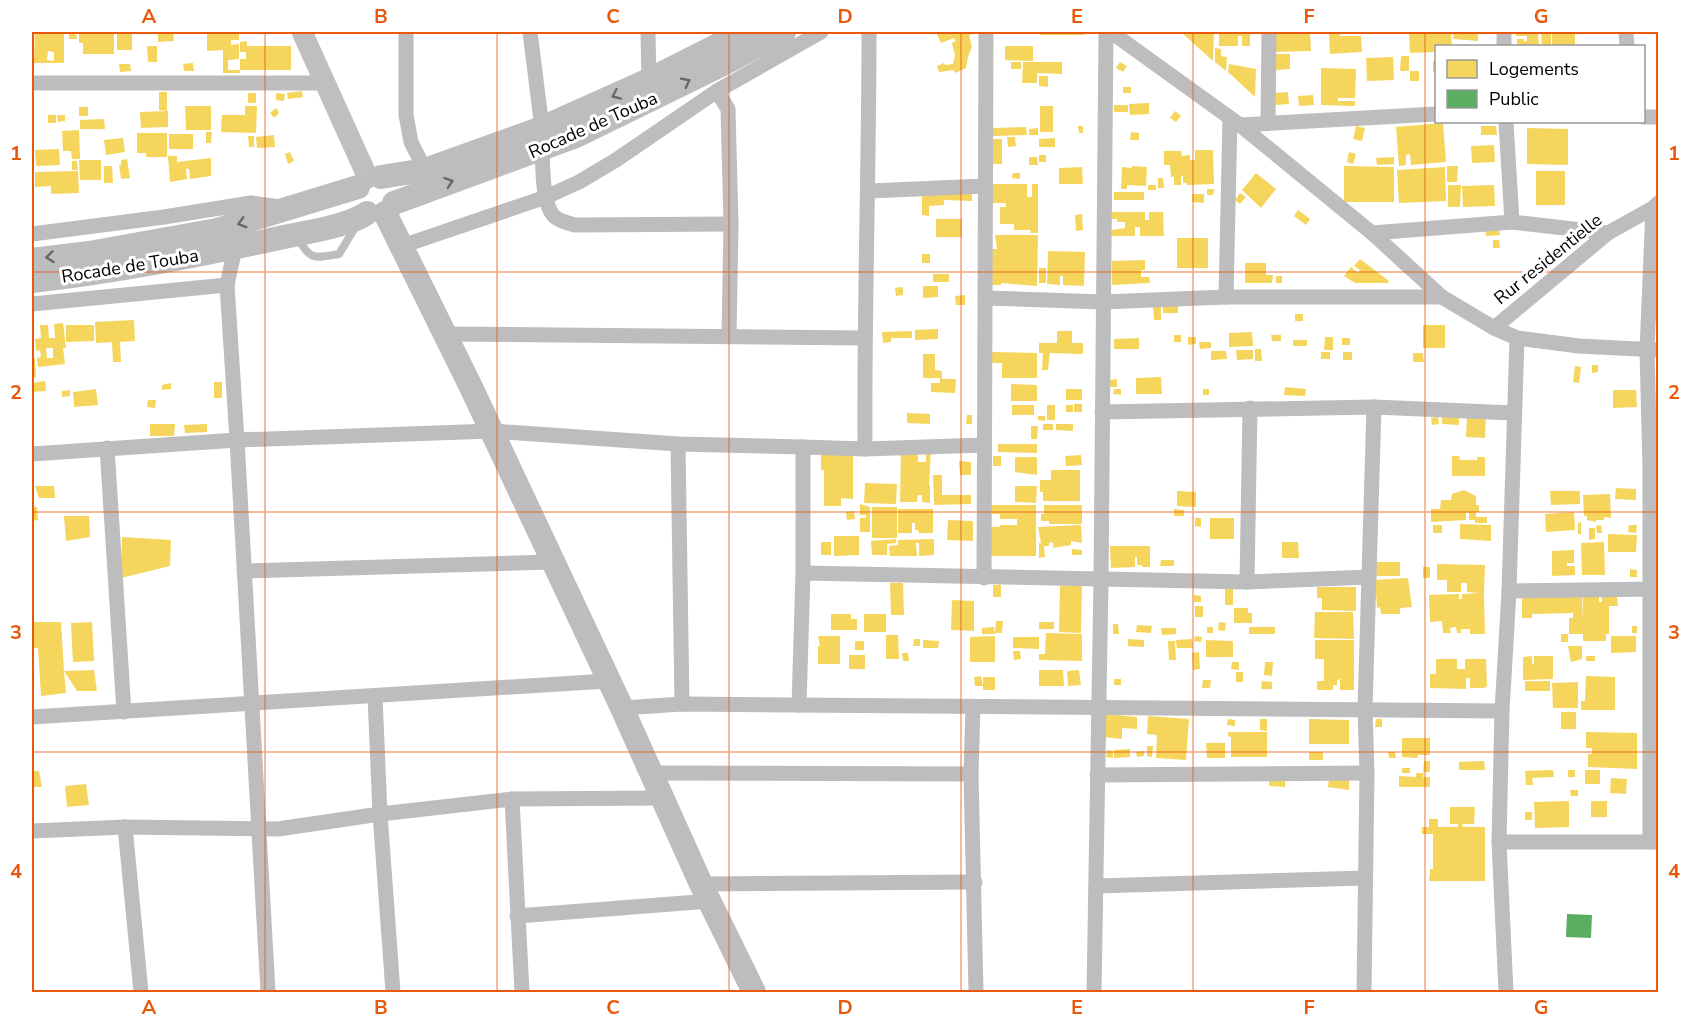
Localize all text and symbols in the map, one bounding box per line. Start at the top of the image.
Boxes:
text: A [142,3,157,30]
text: B [374,3,388,30]
text: C [606,3,620,30]
text: D [837,3,853,30]
text: E [1071,3,1083,30]
text: F [1303,3,1315,30]
text: G [1534,3,1548,30]
legend [1435,45,1645,123]
text: Logements [1489,57,1579,81]
one-way arrow [680,78,691,90]
street label: Rocade de Touba [525,86,661,164]
one-way arrow [612,87,623,99]
text: Public [1489,87,1539,111]
text: 1 [10,140,22,167]
text: 1 [1668,140,1680,167]
one-way arrow [443,177,454,189]
street label: Rur residentielle [1489,208,1607,310]
one-way arrow [237,216,248,228]
street label: Rocade de Touba [60,243,200,289]
one-way arrow [46,251,55,263]
text: 2 [10,379,22,406]
text: 2 [1668,379,1680,406]
text: 3 [10,619,22,646]
text: 3 [1668,619,1680,646]
text: 4 [10,858,22,885]
text: 4 [1668,858,1680,885]
text: A [142,994,157,1021]
text: B [374,994,388,1021]
text: C [606,994,620,1021]
text: D [837,994,853,1021]
text: E [1071,994,1083,1021]
text: F [1303,994,1315,1021]
text: G [1534,994,1548,1021]

